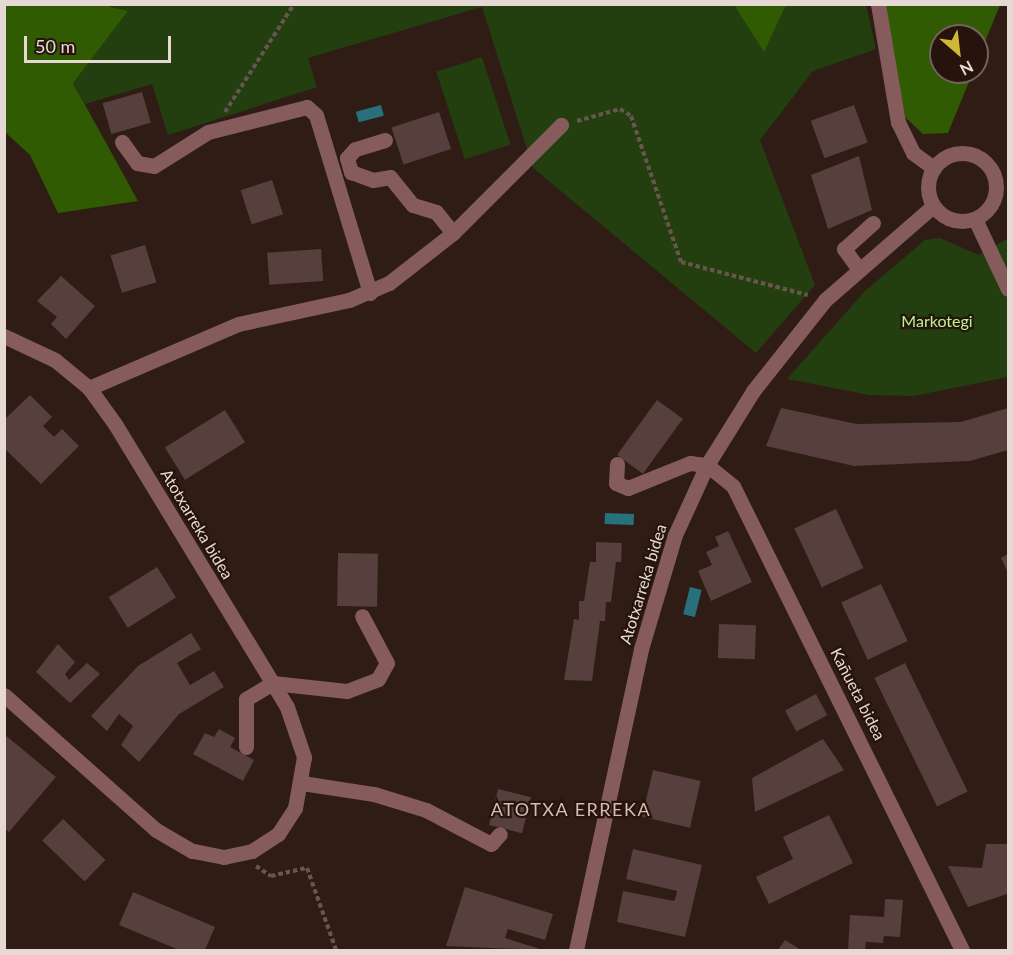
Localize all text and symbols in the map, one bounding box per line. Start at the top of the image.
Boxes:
scale bar [27,24,174,62]
north arrow [929,24,989,84]
text: 50 m [35,35,75,57]
text: N [957,57,977,80]
park label: Markotegi [901,311,973,331]
street label: Atotxarreka bidea [157,466,237,582]
street label: Atotxarreka bidea [616,522,670,646]
street label: Kañueta bidea [827,645,889,743]
district label: ATOTXA ERREKA [491,798,651,820]

